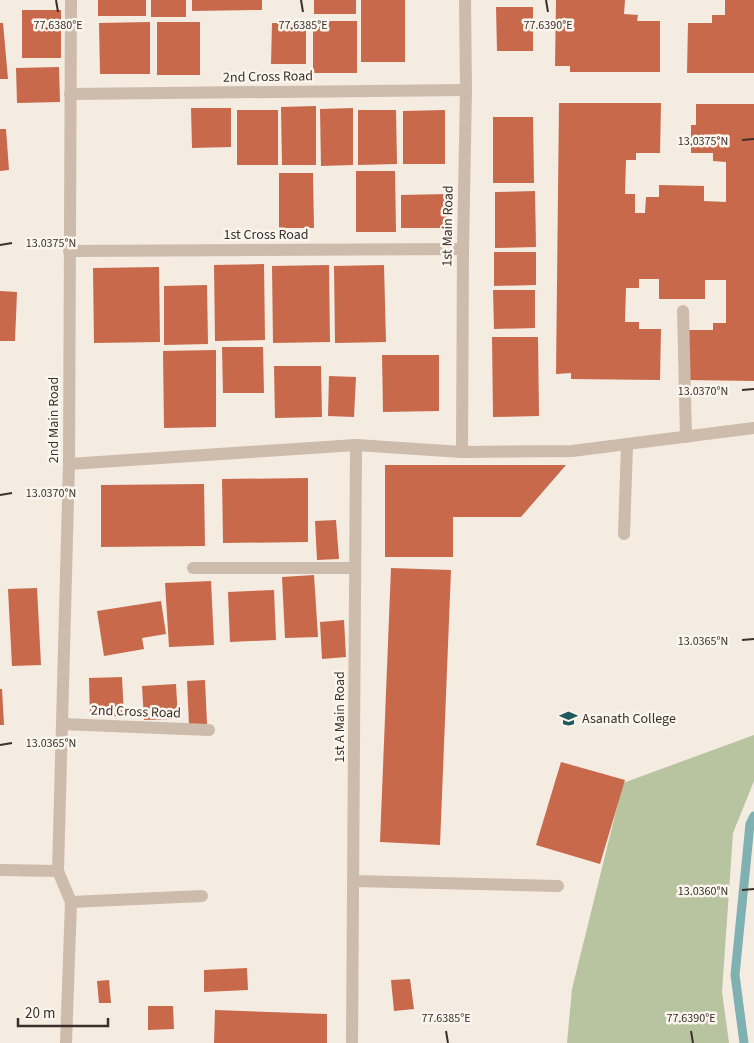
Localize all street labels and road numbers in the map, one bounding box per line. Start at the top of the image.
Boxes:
street label: 2nd Cross Road [223,66,313,88]
street label: 1st Main Road [437,185,459,267]
street label: 1st Cross Road [224,225,308,245]
street label: 2nd Main Road [44,377,64,463]
street label: 1st A Main Road [330,671,350,763]
street label: 2nd Cross Road [91,700,181,724]

